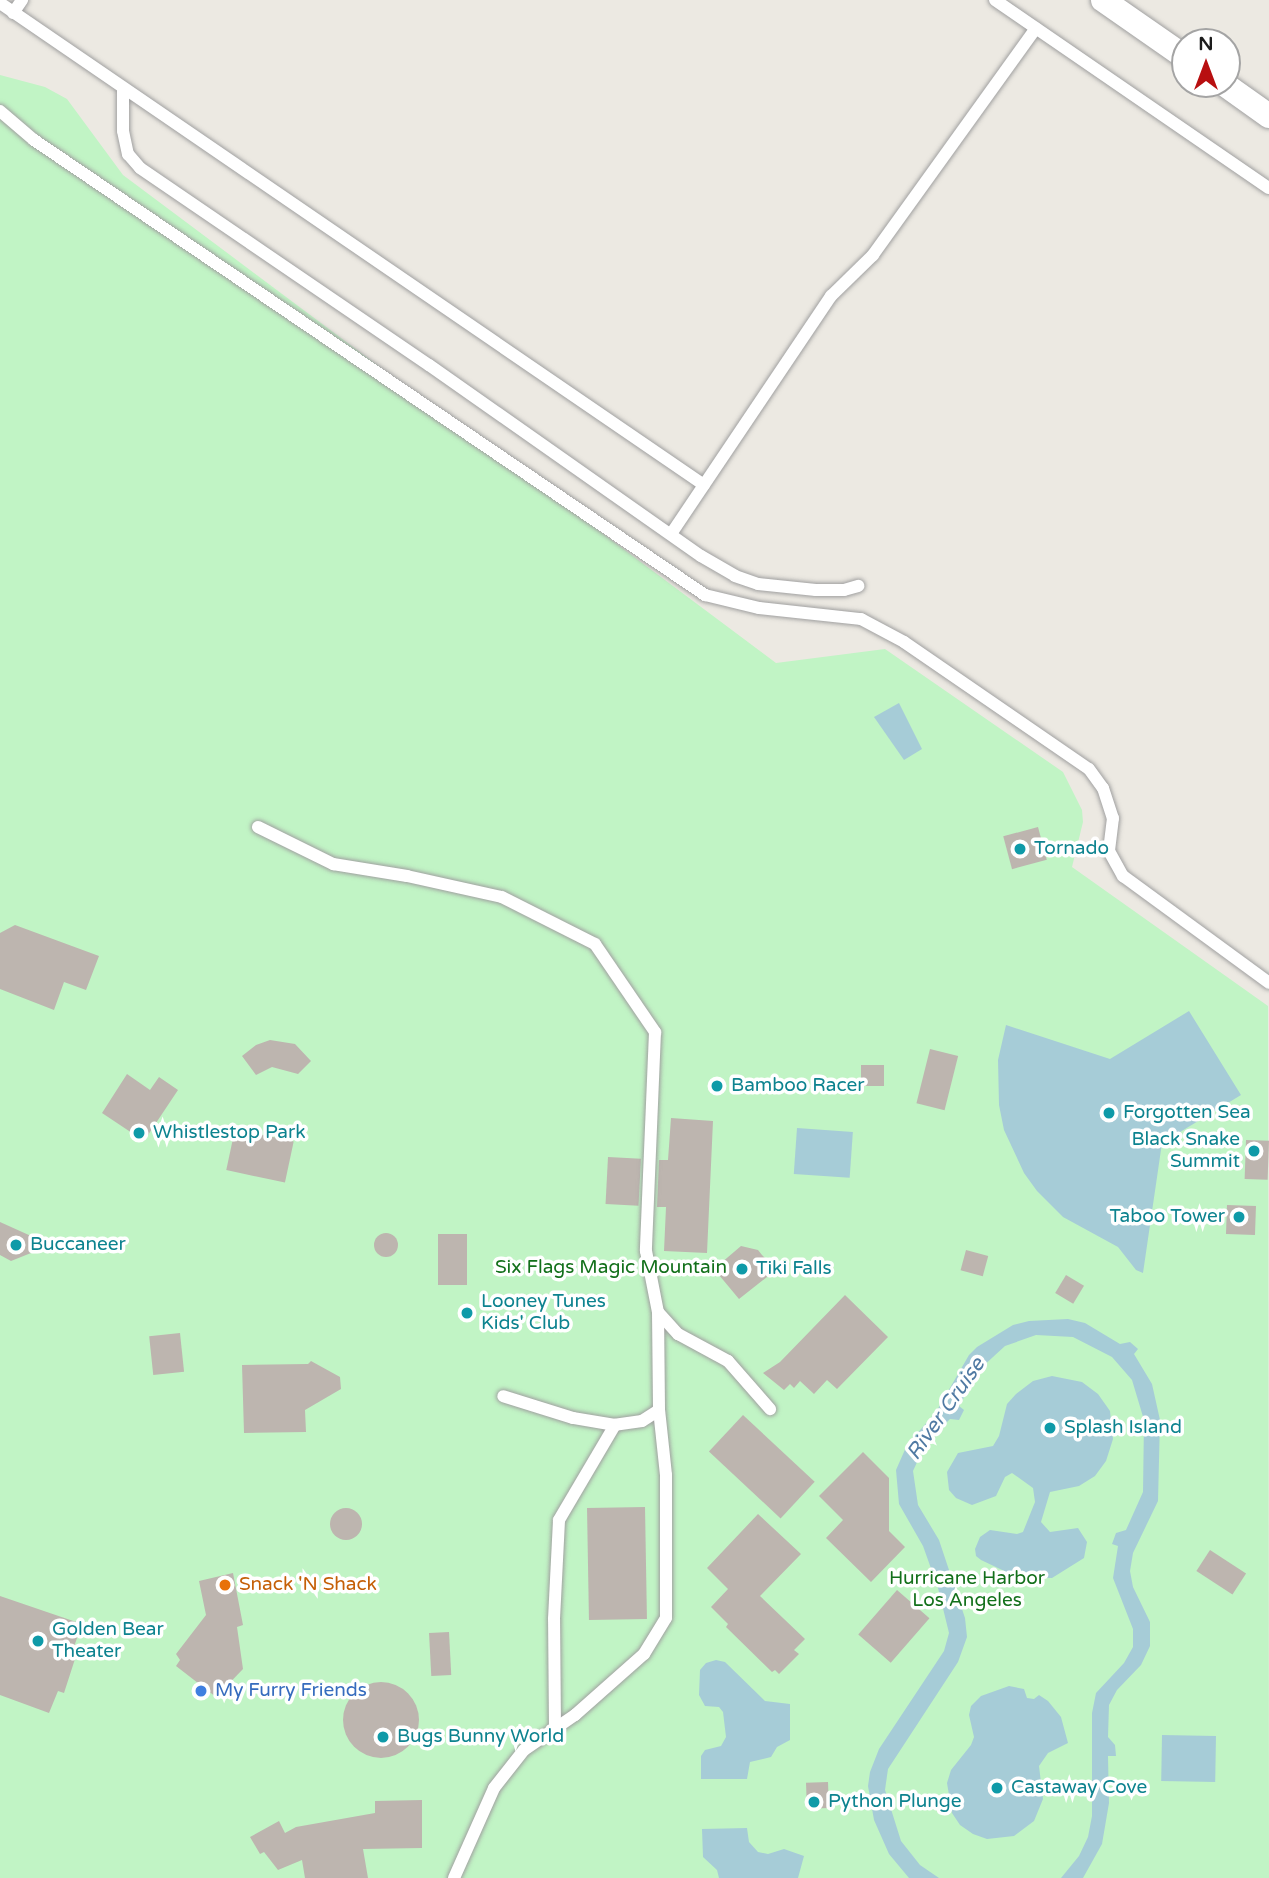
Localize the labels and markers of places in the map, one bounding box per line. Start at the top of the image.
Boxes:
place label: Tornado [1034,838,1109,860]
marker: Tornado [1012,841,1028,857]
place label: Bamboo Racer [731,1075,865,1097]
marker: Bamboo Racer [709,1078,725,1094]
place label: Forgotten Sea [1123,1102,1251,1124]
marker: Forgotten Sea [1101,1105,1117,1121]
place label: Whistlestop Park [153,1122,306,1144]
marker: Whistlestop Park [131,1125,147,1141]
place label: Black Snake Summit [1131,1129,1240,1173]
marker: Black Snake Summit [1246,1143,1262,1159]
place label: Taboo Tower [1110,1206,1225,1228]
marker: Taboo Tower [1231,1209,1247,1225]
place label: Buccaneer [30,1234,126,1256]
marker: Buccaneer [8,1237,24,1253]
place label: Tiki Falls [756,1258,832,1280]
marker: Tiki Falls [734,1261,750,1277]
place label: Looney Tunes Kids' Club [481,1291,606,1335]
marker: Looney Tunes Kids' Club [459,1305,475,1321]
place label: Splash Island [1064,1417,1182,1439]
marker: Splash Island [1042,1420,1058,1436]
place label: Snack 'N Shack [239,1574,377,1596]
marker: Snack 'N Shack [217,1577,233,1593]
place label: Golden Bear Theater [52,1619,164,1663]
marker: Golden Bear Theater [30,1633,46,1649]
place label: My Furry Friends [215,1680,367,1702]
marker: My Furry Friends [193,1683,209,1699]
place label: Bugs Bunny World [397,1726,564,1748]
marker: Bugs Bunny World [375,1729,391,1745]
place label: Castaway Cove [1011,1777,1147,1799]
marker: Castaway Cove [989,1780,1005,1796]
place label: Python Plunge [828,1791,962,1813]
marker: Python Plunge [806,1794,822,1810]

